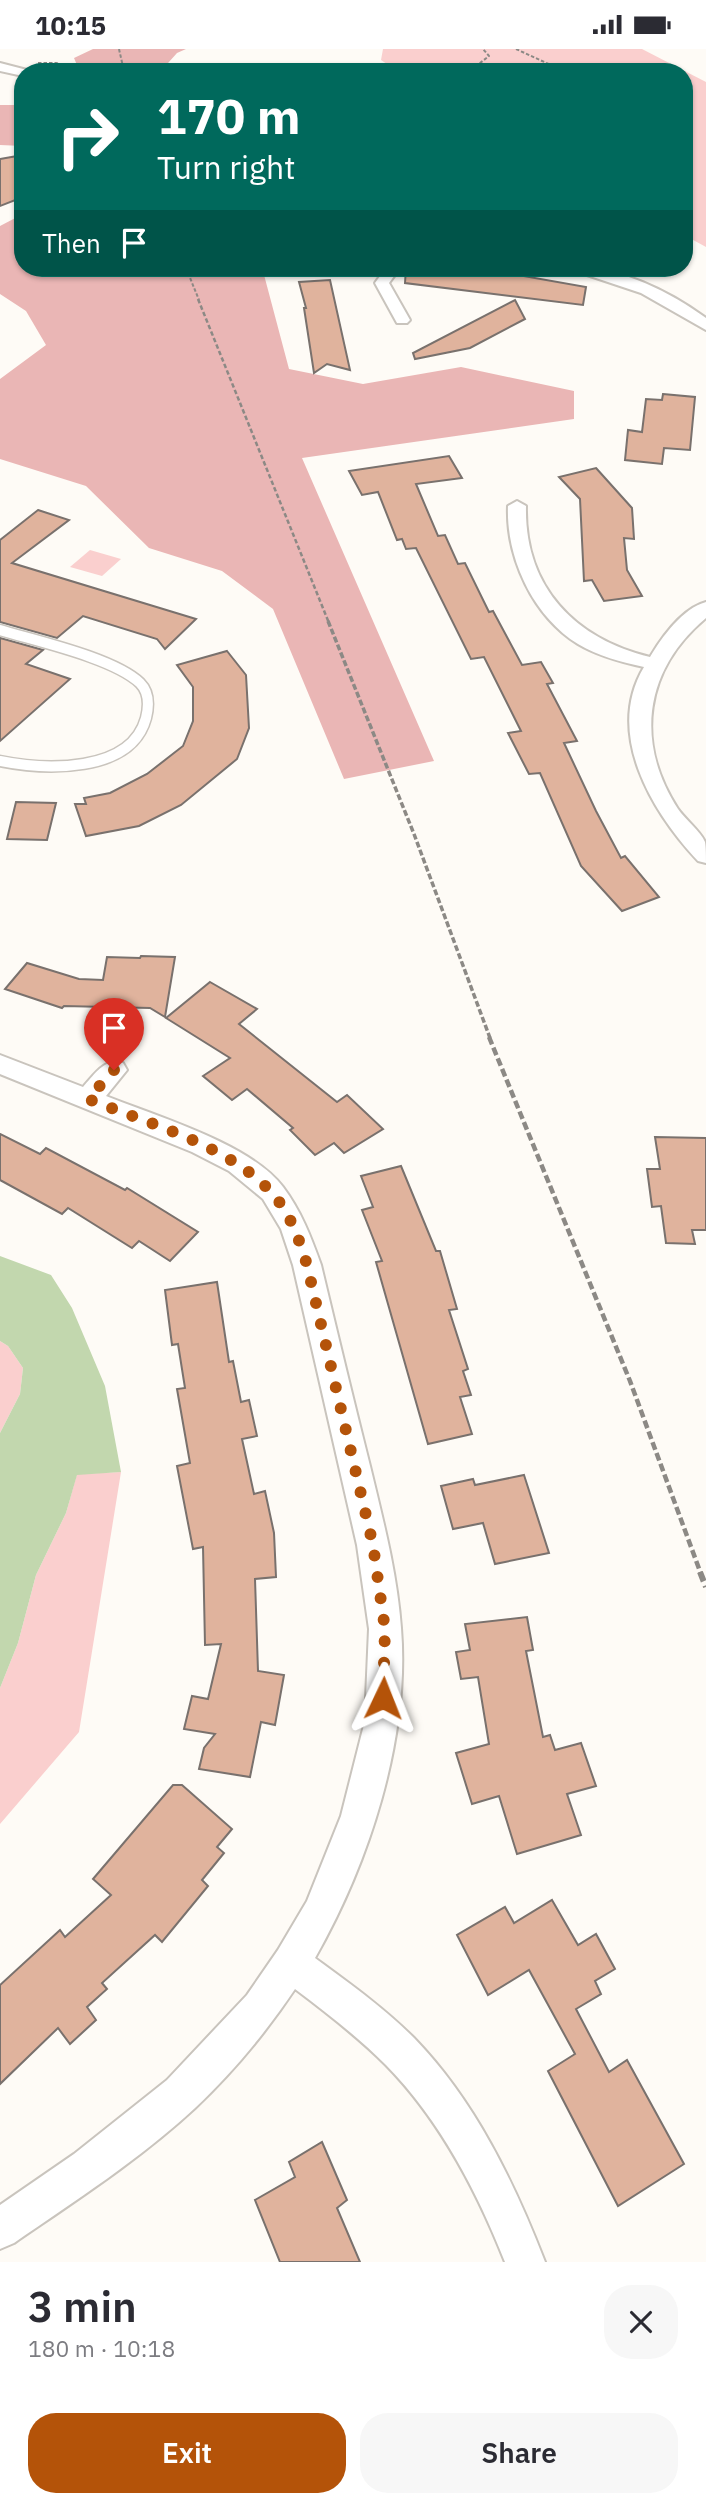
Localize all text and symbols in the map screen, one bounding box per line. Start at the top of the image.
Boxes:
text: 10:15 [35,8,106,42]
text: 170 m [157,84,301,147]
icon: right [42,91,133,182]
text: Turn right [157,146,295,188]
icon: arrive [115,224,153,262]
text: Then [42,226,101,260]
pin [84,998,144,1070]
icon: arrive [95,1009,133,1047]
position arrow [346,1661,420,1735]
text: 3 min [28,2279,137,2334]
button: close [604,2285,678,2359]
text: 180 m · 10:18 [28,2333,175,2363]
button: Exit [28,2413,346,2493]
button: Share [360,2413,678,2493]

